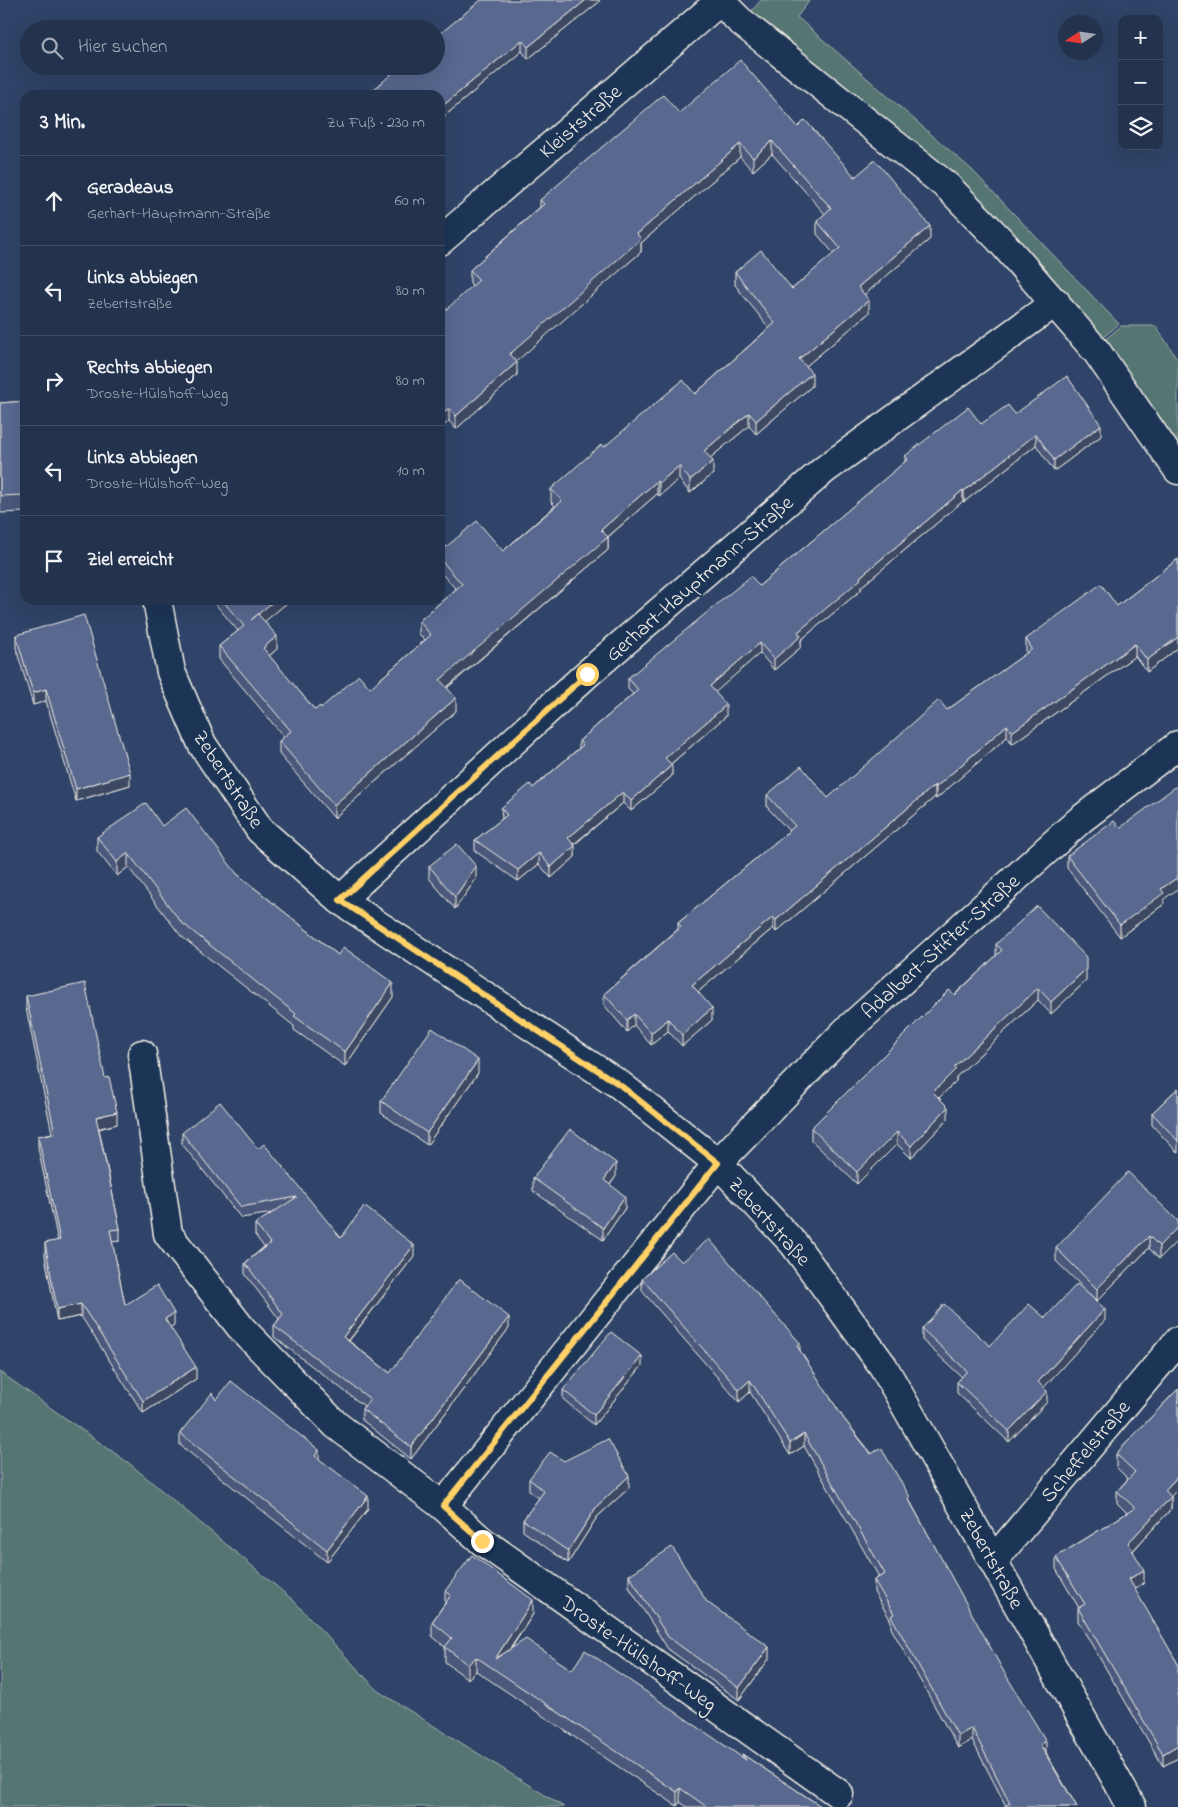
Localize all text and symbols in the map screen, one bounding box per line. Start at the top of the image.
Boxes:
north arrow [1058,15,1103,60]
map controls [1118,15,1163,150]
button: + [1118,15,1163,60]
search box [20,20,445,75]
icon: search [38,34,66,62]
text: Hier suchen [78,34,167,61]
button: − [1118,60,1163,105]
street label: Kleiststraße [533,78,630,167]
button: layers [1118,105,1163,150]
text: 3 Min. [40,108,85,138]
text: Zu Fuß · 230 m [327,111,425,135]
text: Geradeaus [87,175,174,202]
icon: ahead [40,187,68,215]
text: 60 m [395,189,425,213]
text: Gerhart-Hauptmann-Straße [87,202,270,226]
text: Links abbiegen [87,265,198,292]
icon: left [40,277,68,305]
text: 80 m [396,279,425,303]
text: Zebertstraße [87,292,172,316]
text: Rechts abbiegen [87,355,212,382]
icon: right [40,367,68,395]
text: 80 m [396,369,425,393]
text: Droste-Hülshoff-Weg [87,382,228,406]
text: Links abbiegen [87,445,198,472]
icon: left [40,457,68,485]
text: 10 m [397,459,425,483]
text: Droste-Hülshoff-Weg [87,472,228,496]
street label: Gerhart-Hauptmann-Straße [600,489,801,670]
icon: arrive [40,547,68,575]
text: Ziel erreicht [87,547,174,574]
route start [576,663,599,686]
street label: Zebertstraße [184,725,271,835]
street label: Adalbert-Stifter-Straße [855,868,1028,1027]
street label: Zebertstraße [720,1171,817,1274]
street label: Scheffelstraße [1034,1394,1139,1510]
street label: Zebertstraße [950,1503,1031,1615]
route end [471,1530,494,1553]
street label: Droste-Hülshoff-Weg [551,1589,722,1722]

